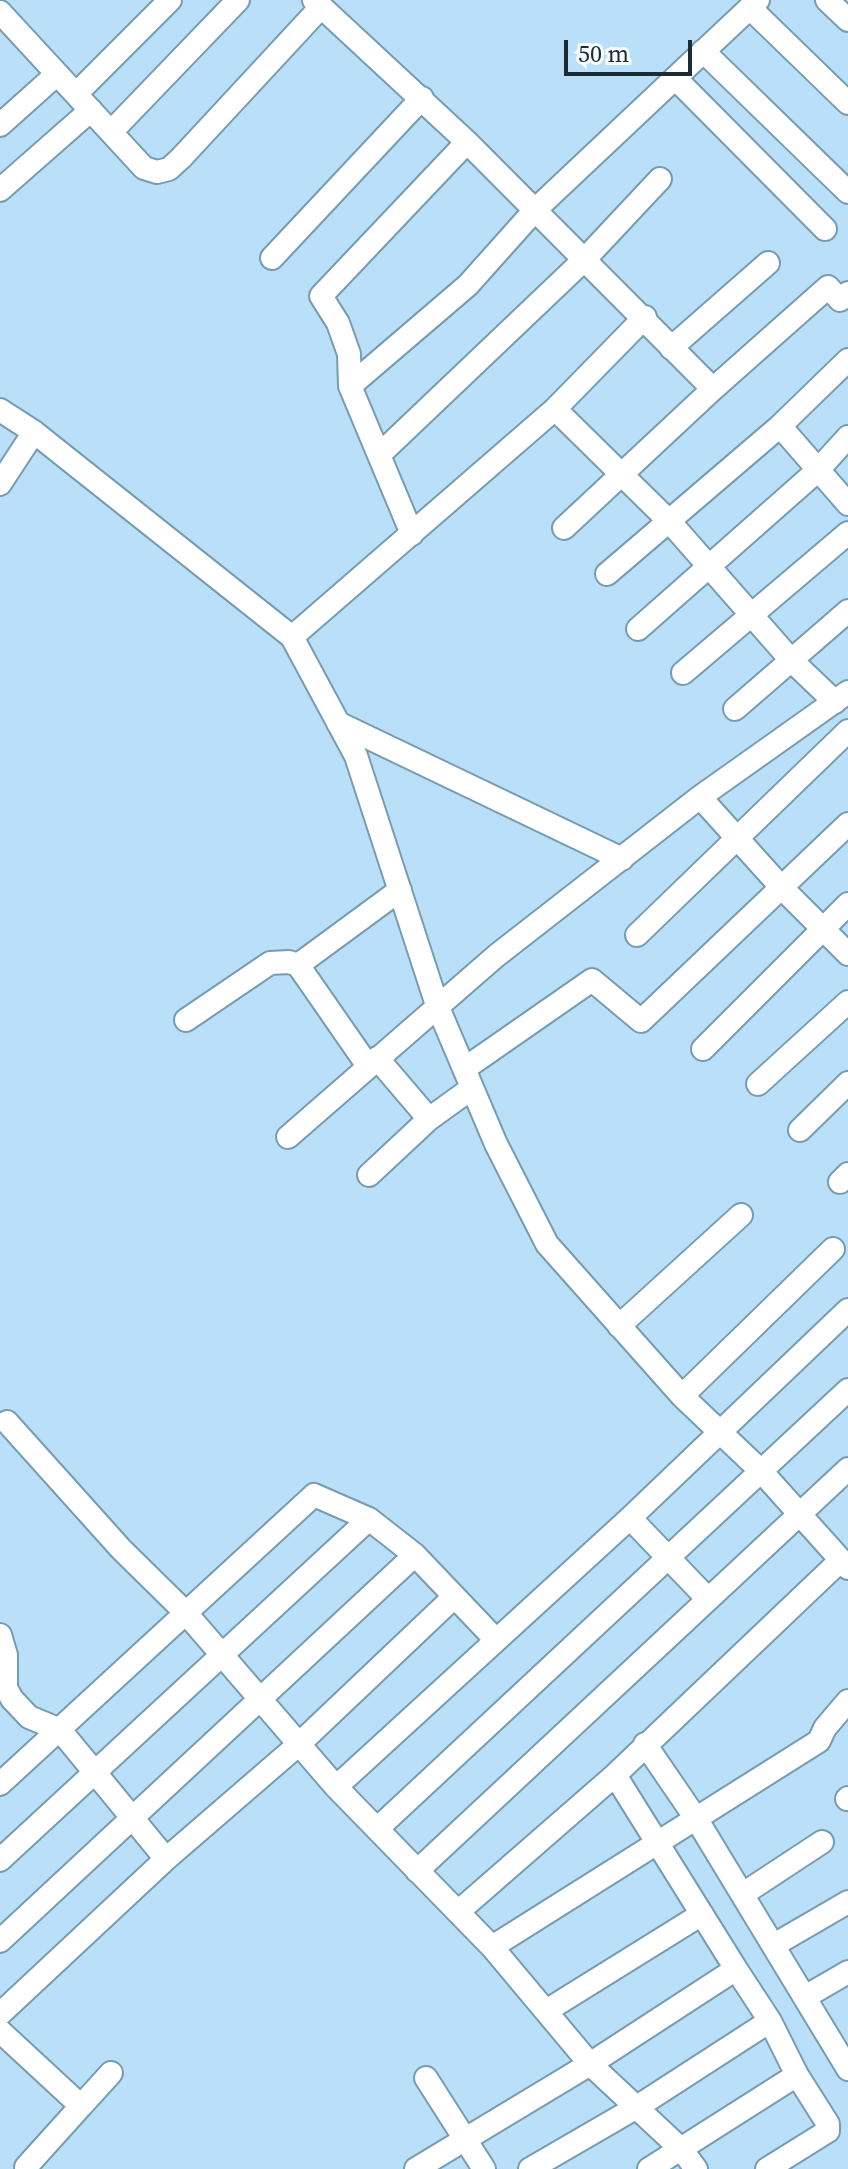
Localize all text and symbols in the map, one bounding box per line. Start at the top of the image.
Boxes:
scale bar [568,24,696,74]
text: 50 m [578,37,629,70]

